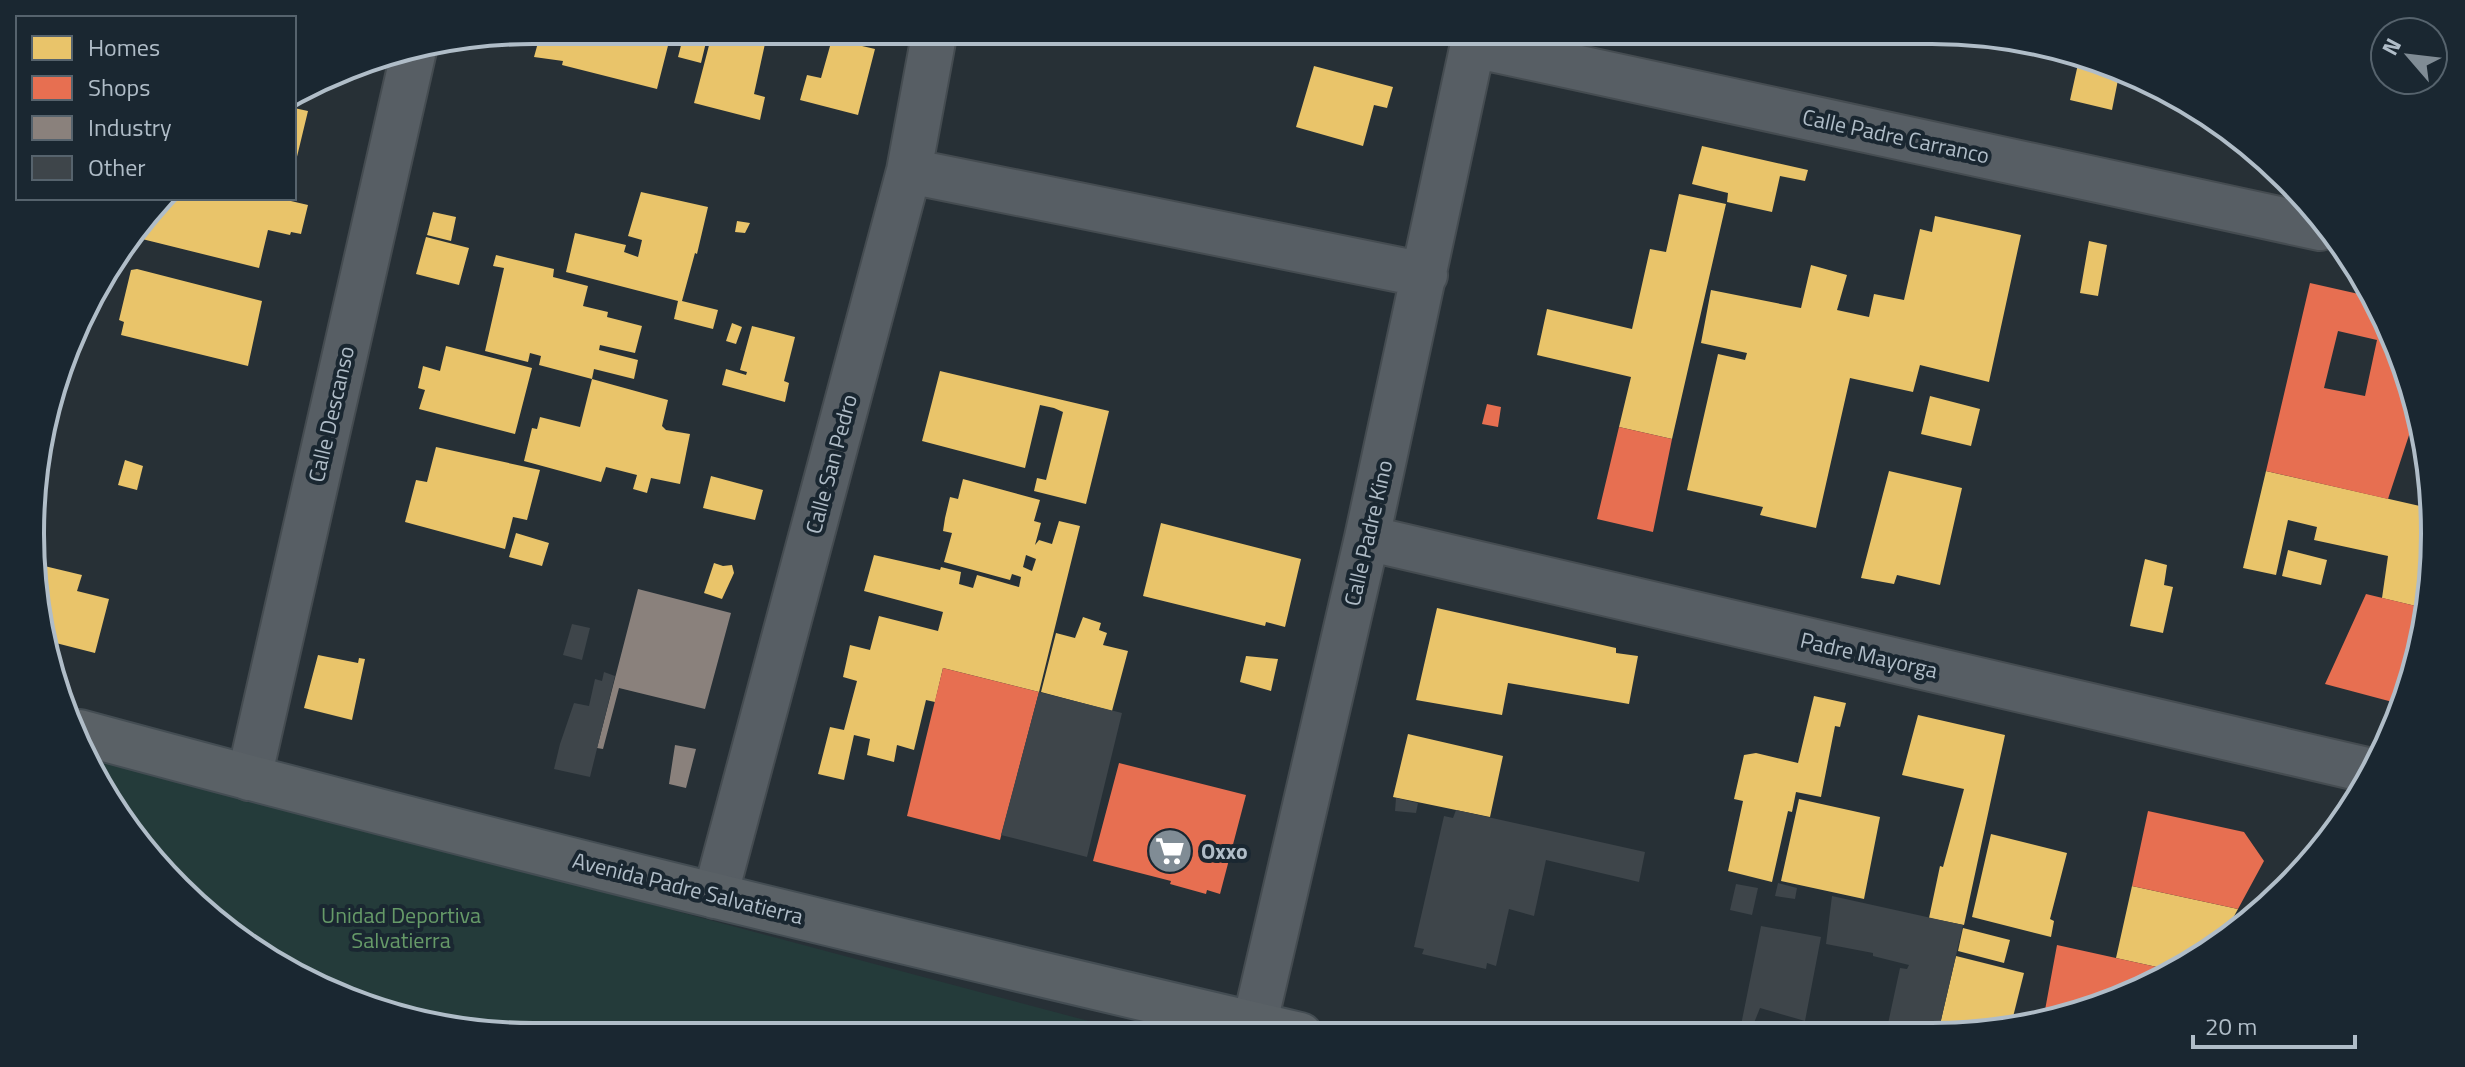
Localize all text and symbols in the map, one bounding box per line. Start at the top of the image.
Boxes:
legend [16,16,296,200]
north arrow [2369,16,2449,96]
text: Homes [88,29,160,65]
text: N [2373,32,2410,61]
text: Shops [88,69,150,105]
street label: Calle Padre Carranco [1799,100,1993,172]
text: Industry [88,109,172,145]
text: Other [88,149,146,185]
street label: Calle Descanso [299,342,363,486]
street label: Calle San Pedro [796,390,866,538]
street label: Calle Padre Kino [1335,457,1401,609]
street label: Padre Mayorga [1797,623,1941,687]
supermarket icon: Oxxo [1146,827,1194,875]
place label: Oxxo [1201,834,1248,868]
street label: Avenida Padre Salvatierra [569,843,807,933]
park label: Unidad Deportiva Salvatierra [321,898,481,957]
scale bar [2193,999,2355,1049]
text: 20 m [2205,1008,2257,1044]

